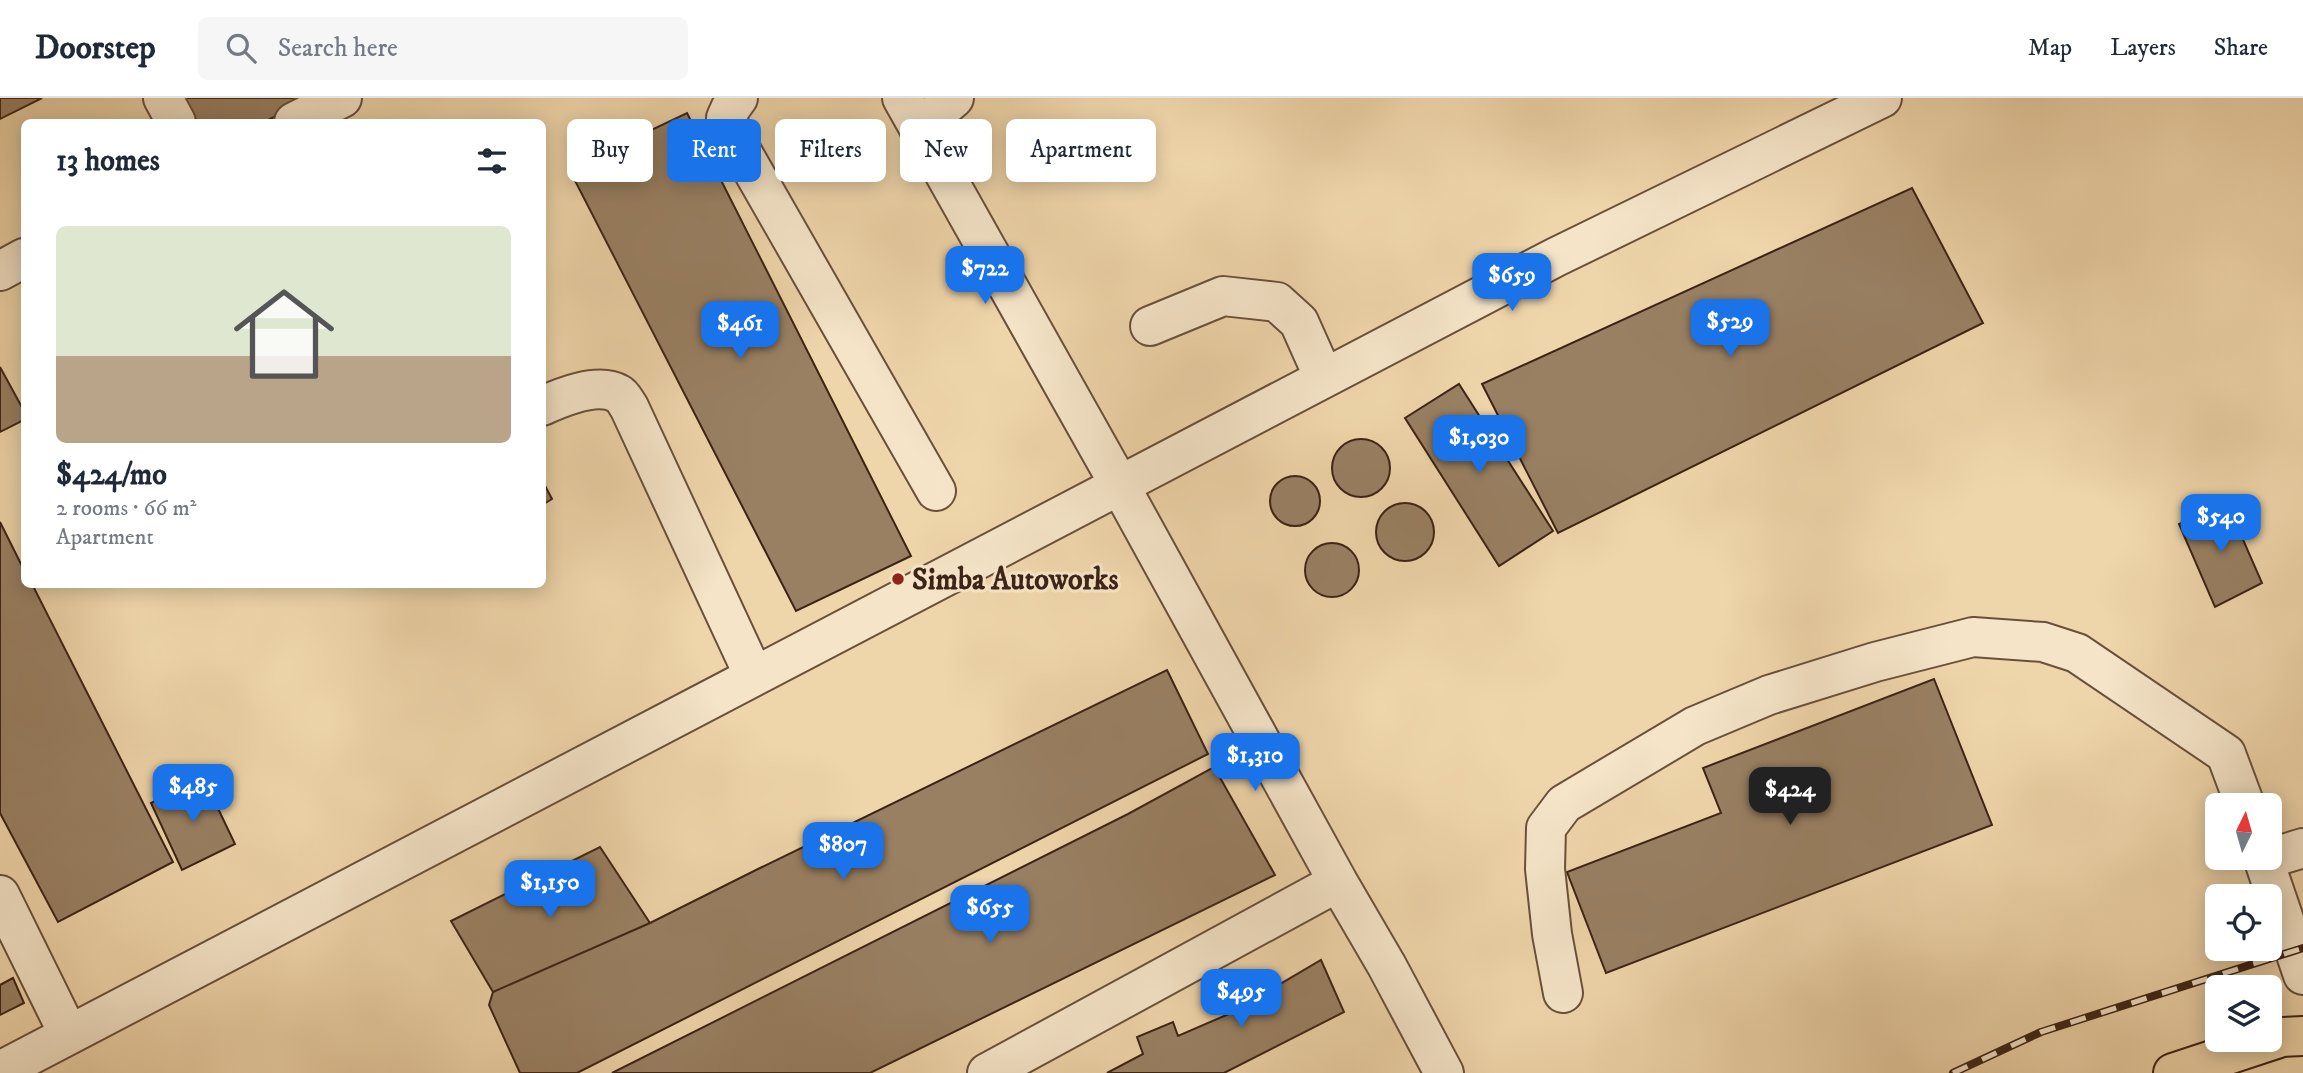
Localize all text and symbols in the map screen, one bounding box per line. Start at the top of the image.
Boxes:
search box [198,17,688,80]
text: Doorstep [35,28,156,69]
icon: search [222,29,260,67]
text: Search here [278,32,398,65]
text: Map [2028,33,2072,63]
text: Layers [2110,33,2176,63]
text: Share [2214,33,2268,63]
chip: Buy [567,119,653,182]
chip: Rent [667,119,761,182]
chip: Filters [775,119,886,182]
chip: New [900,119,992,182]
chip: Apartment [1006,119,1156,182]
icon: filters [473,142,511,180]
text: 13 homes [56,143,160,180]
pin: $722 [944,246,1026,306]
text: $722 [961,254,1009,283]
pin: $659 [1471,254,1553,313]
text: $659 [1488,261,1536,290]
icon: home [221,271,347,397]
pin: $529 [1689,300,1771,359]
pin: $461 [699,302,781,361]
text: $529 [1707,307,1753,336]
text: $461 [717,309,763,338]
pin: $1,030 [1422,416,1536,475]
text: $1,030 [1449,423,1509,452]
text: $424/mo [56,457,167,494]
text: 2 rooms · 66 m² [56,494,196,523]
pin: $540 [2180,494,2262,554]
text: $540 [2197,502,2245,531]
text: Apartment [56,523,154,552]
place label: Simba Autoworks [912,562,1118,599]
marker: Simba Autoworks [890,571,906,587]
pin: $1,310 [1198,734,1312,793]
text: $1,310 [1227,741,1283,770]
pin: $485 [152,764,234,824]
pin: $424 [1749,768,1831,827]
text: $485 [169,772,217,801]
text: $424 [1765,775,1815,804]
north arrow [2205,793,2282,870]
map controls [2205,793,2282,1052]
pin: $807 [802,822,884,882]
text: $807 [819,830,867,859]
pin: $1,150 [493,860,607,920]
text: $1,150 [520,868,580,897]
button: locate [2205,884,2282,961]
pin: $655 [949,886,1031,945]
text: $655 [966,893,1014,922]
pin: $495 [1200,970,1282,1029]
button: layers [2205,975,2282,1052]
text: $495 [1217,977,1265,1006]

